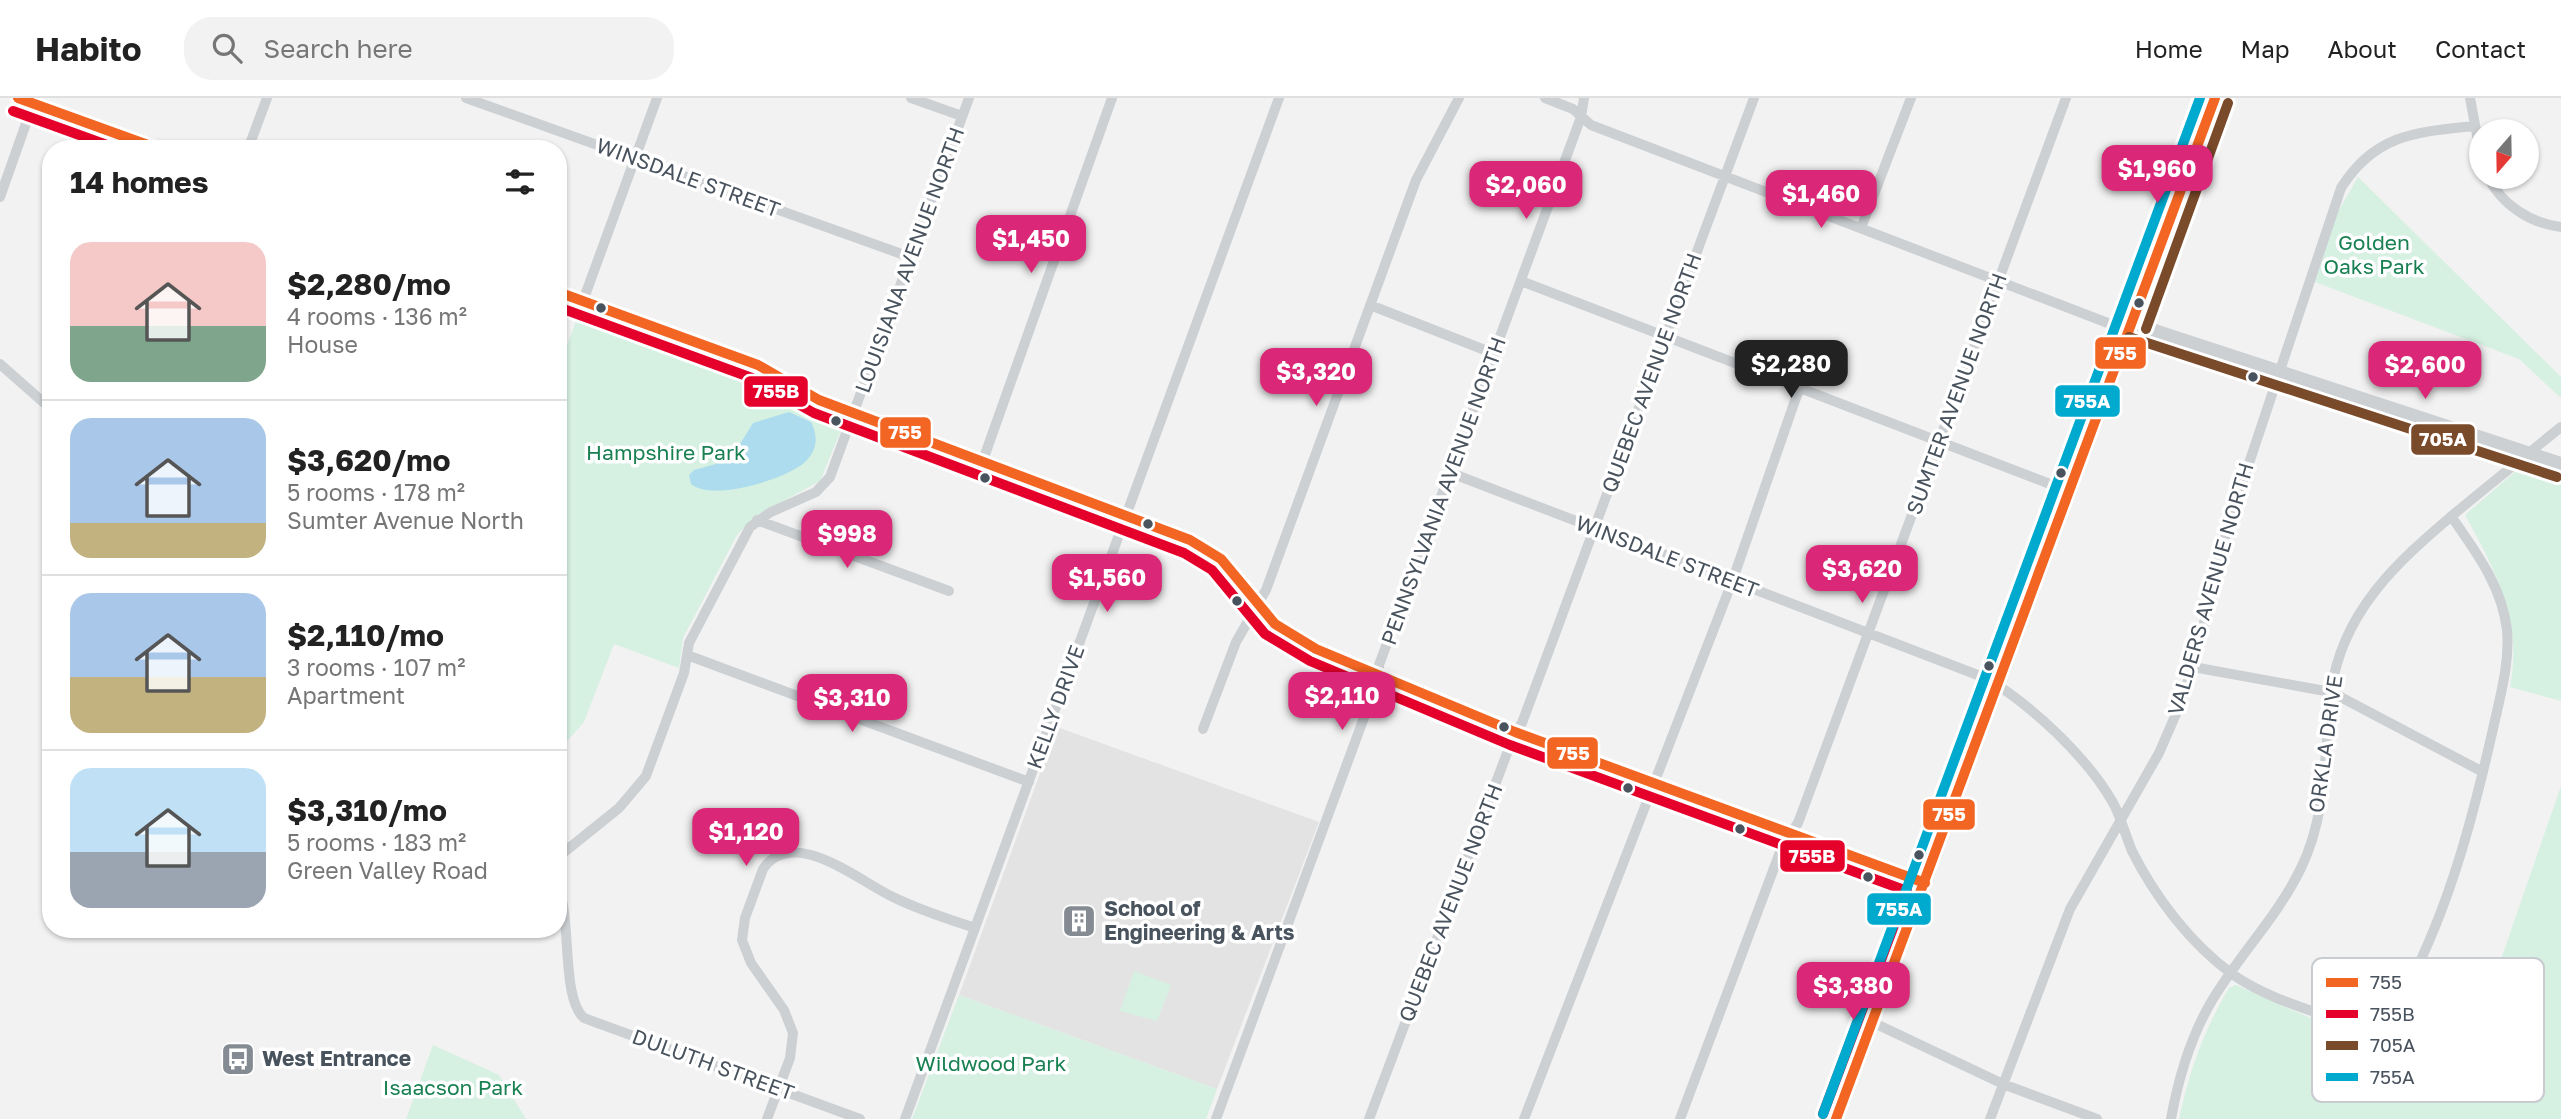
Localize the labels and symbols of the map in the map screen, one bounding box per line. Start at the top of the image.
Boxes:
north arrow [2469,119,2539,189]
street label: LOUISIANA AVENUE NORTH [849,123,969,396]
street label: WINSDALE STREET [593,132,784,222]
pin: $1,960 [2100,146,2214,205]
pin: $2,060 [1469,162,1583,221]
pin: $1,460 [1764,170,1878,230]
pin: $1,450 [974,216,1088,275]
park label: Golden Oaks Park [2323,229,2425,279]
street label: QUEBEC AVENUE NORTH [1596,249,1707,496]
street label: SUMTER AVENUE NORTH [1900,269,2012,518]
unlabelled marker [2132,296,2146,310]
unlabelled marker [594,301,608,315]
street label: PENNSYLVANIA AVENUE NORTH [1375,333,1511,648]
line badge: 755 [2094,336,2147,370]
pin: $2,280 [1734,341,1848,400]
text: 755 [2103,341,2137,364]
pin: $2,600 [2368,342,2482,401]
pin: $3,320 [1259,348,1373,408]
unlabelled marker [2246,370,2260,384]
line badge: 755B [743,375,809,408]
text: 755B [753,379,799,402]
line badge: 755A [2054,384,2121,418]
text: 755A [2063,389,2111,412]
unlabelled marker [829,414,843,428]
line badge: 755 [879,416,932,449]
text: 755 [888,420,922,443]
line badge: 705A [2410,423,2476,456]
text: 705A [2419,427,2467,450]
park label: Hampshire Park [586,439,746,465]
street label: VALDERS AVENUE NORTH [2161,459,2259,718]
unlabelled marker [2054,466,2068,480]
unlabelled marker [978,471,992,485]
street label: WINSDALE STREET [1572,509,1763,603]
pin: $998 [806,510,888,570]
unlabelled marker [1141,517,1155,531]
pin: $3,620 [1805,546,1919,605]
pin: $1,560 [1050,554,1164,614]
unlabelled marker [1230,594,1244,608]
street label: KELLY DRIVE [1021,641,1089,772]
unlabelled marker [1982,659,1996,673]
pin: $2,110 [1285,672,1399,732]
street label: ORKLA DRIVE [2302,673,2348,814]
pin: $3,310 [795,674,909,734]
unlabelled marker [1497,720,1511,734]
line badge: 755 [1546,736,1599,770]
text: 755 [1556,741,1590,764]
street label: QUEBEC AVENUE NORTH [1393,780,1508,1025]
unlabelled marker [1621,781,1635,795]
line badge: 755 [1922,798,1976,831]
text: 755 [1932,802,1966,825]
pin: $1,120 [689,808,803,868]
unlabelled marker [1733,822,1747,836]
line badge: 755B [1779,839,1846,873]
text: 755B [1789,844,1835,867]
unlabelled marker [1912,848,1926,862]
unlabelled marker [1861,870,1875,884]
line badge: 755A [1866,892,1932,926]
place label: School of Engineering & Arts [1104,895,1295,945]
text: 755A [1875,897,1923,920]
building icon: School of Engineering & Arts [1060,902,1098,940]
legend [2312,958,2544,1102]
pin: $3,380 [1796,962,1910,1022]
text: 755 [2370,970,2402,993]
text: 755B [2370,1002,2415,1025]
street label: DULUTH STREET [629,1023,798,1105]
text: 705A [2370,1033,2416,1056]
bus stop icon: West Entrance [219,1040,257,1078]
place label: West Entrance [262,1045,411,1071]
park label: Wildwood Park [916,1050,1067,1076]
text: 755A [2370,1065,2415,1088]
park label: Isaacson Park [383,1074,523,1100]

